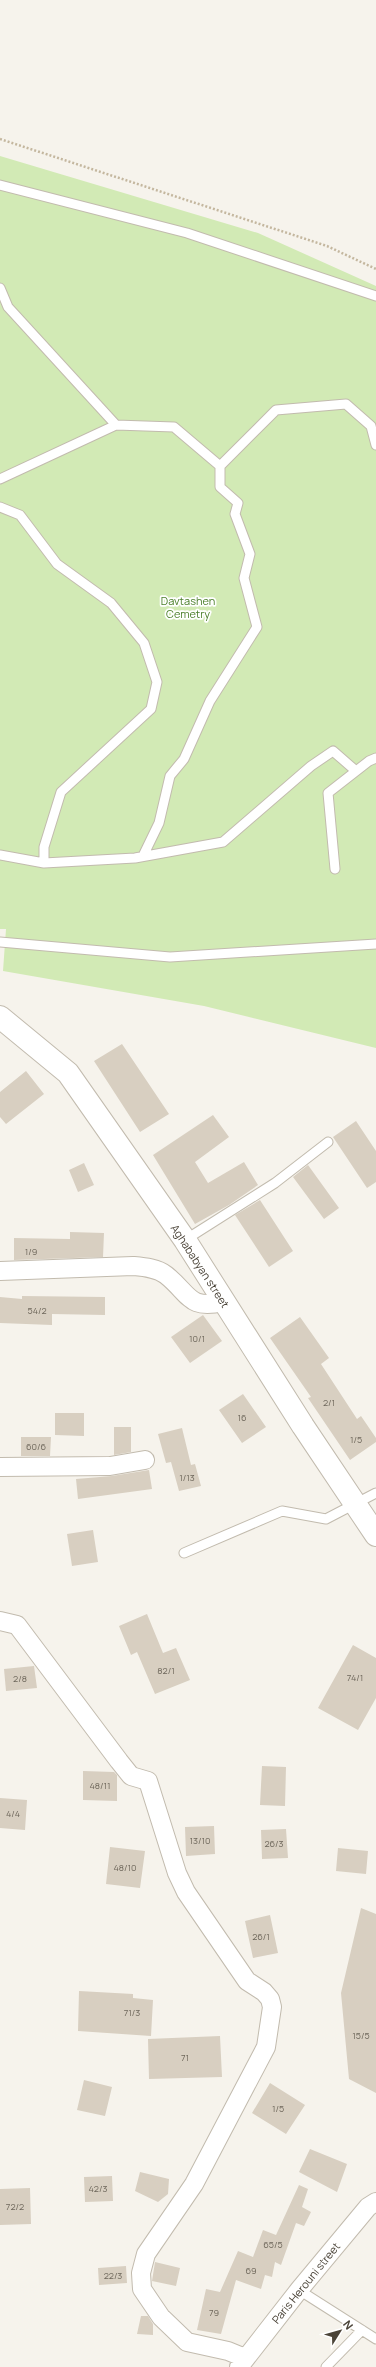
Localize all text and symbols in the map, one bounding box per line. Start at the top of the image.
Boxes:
park label: Davtashen Cemetry [161,593,215,621]
street label: Aghababyan street [168,1221,233,1310]
house number: 1/9 [25,1245,37,1258]
house number: 54/2 [27,1304,47,1317]
house number: 10/1 [189,1332,205,1345]
house number: 2/1 [323,1396,335,1409]
house number: 16 [237,1411,247,1424]
house number: 1/5 [350,1433,362,1446]
house number: 60/6 [26,1440,46,1453]
house number: 1/13 [179,1471,195,1484]
house number: 82/1 [157,1664,175,1677]
house number: 74/1 [347,1671,363,1684]
house number: 2/8 [13,1672,27,1685]
house number: 48/11 [89,1779,111,1792]
house number: 4/4 [6,1807,20,1820]
house number: 13/10 [190,1834,210,1847]
house number: 26/3 [264,1837,284,1850]
house number: 48/10 [113,1861,137,1874]
house number: 26/1 [252,1930,270,1943]
house number: 71/3 [124,2006,140,2019]
house number: 15/5 [352,2029,370,2042]
house number: 71 [181,2051,189,2064]
house number: 1/5 [272,2102,284,2115]
house number: 42/3 [89,2182,107,2195]
house number: 72/2 [6,2200,24,2213]
house number: 65/5 [263,2238,283,2251]
street label: Paris Herouni street [268,2239,343,2326]
house number: 69 [245,2264,257,2277]
house number: 22/3 [104,2269,122,2282]
house number: 79 [209,2306,219,2319]
north arrow [320,2311,360,2351]
text: N [340,2317,357,2332]

